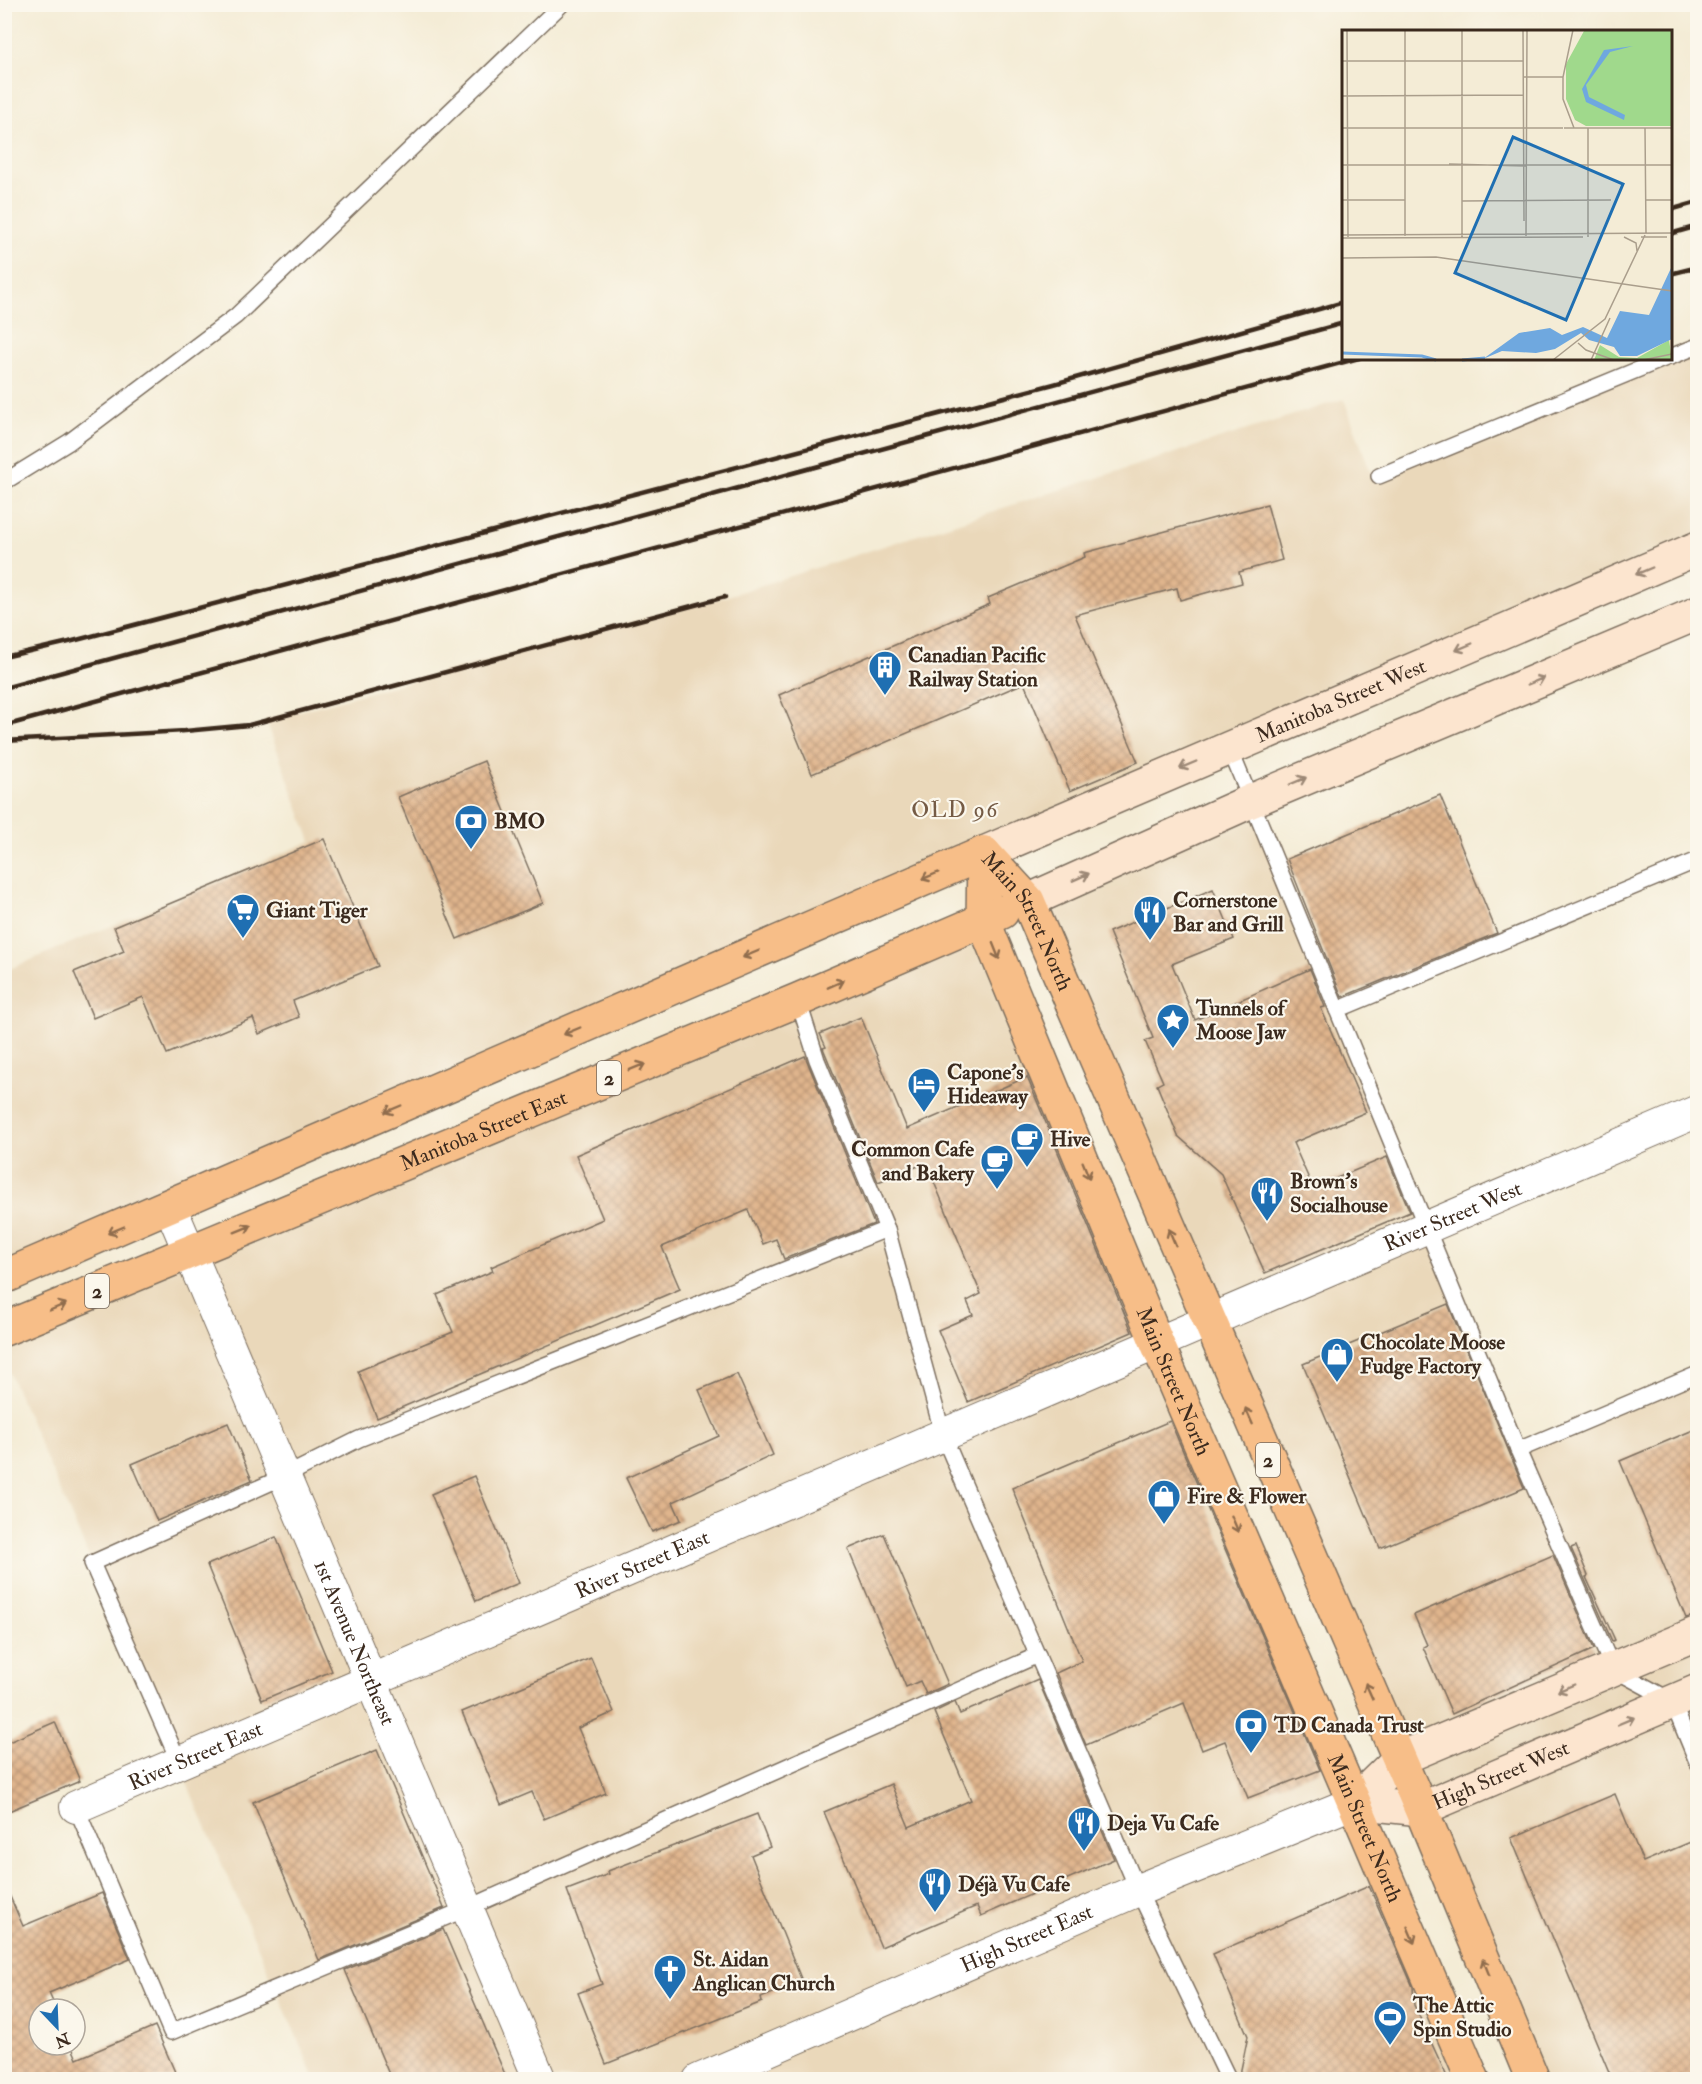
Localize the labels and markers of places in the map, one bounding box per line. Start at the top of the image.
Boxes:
place label: Canadian Pacific Railway Station [908,642,1046,693]
building icon: Canadian Pacific Railway Station [867,649,903,696]
bank icon: BMO [453,803,489,850]
place label: BMO [494,808,545,835]
place label: Cornerstone Bar and Grill [1173,887,1284,938]
supermarket icon: Giant Tiger [225,892,261,939]
restaurant icon: Cornerstone Bar and Grill [1132,894,1168,941]
place label: Giant Tiger [266,897,369,924]
place label: Tunnels of Moose Jaw [1195,995,1288,1046]
place icon: Tunnels of Moose Jaw [1155,1002,1191,1049]
place label: Capone's Hideaway [947,1059,1029,1110]
hotel icon: Capone's Hideaway [906,1066,942,1113]
cafe icon: Hive [1009,1121,1045,1168]
place label: Hive [1050,1126,1091,1153]
place label: Common Cafe and Bakery [851,1136,975,1187]
cafe icon: Common Cafe and Bakery [979,1143,1015,1190]
place label: Brown's Socialhouse [1290,1168,1388,1219]
restaurant icon: Brown's Socialhouse [1249,1175,1285,1222]
place label: Chocolate Moose Fudge Factory [1360,1329,1505,1380]
shop icon: Chocolate Moose Fudge Factory [1319,1336,1355,1383]
shop icon: Fire & Flower [1146,1478,1182,1525]
place label: Fire & Flower [1187,1483,1308,1510]
bank icon: TD Canada Trust [1233,1707,1269,1754]
place label: TD Canada Trust [1273,1712,1424,1739]
restaurant icon: Deja Vu Cafe [1066,1805,1102,1852]
place label: Deja Vu Cafe [1107,1810,1219,1837]
restaurant icon: Déjà Vu Cafe [917,1866,953,1913]
place label: Déjà Vu Cafe [958,1871,1070,1898]
place label: St. Aidan Anglican Church [692,1946,835,1997]
church icon: St. Aidan Anglican Church [652,1953,688,2000]
place label: The Attic Spin Studio [1412,1992,1511,2043]
sports icon: The Attic Spin Studio [1372,1999,1408,2046]

